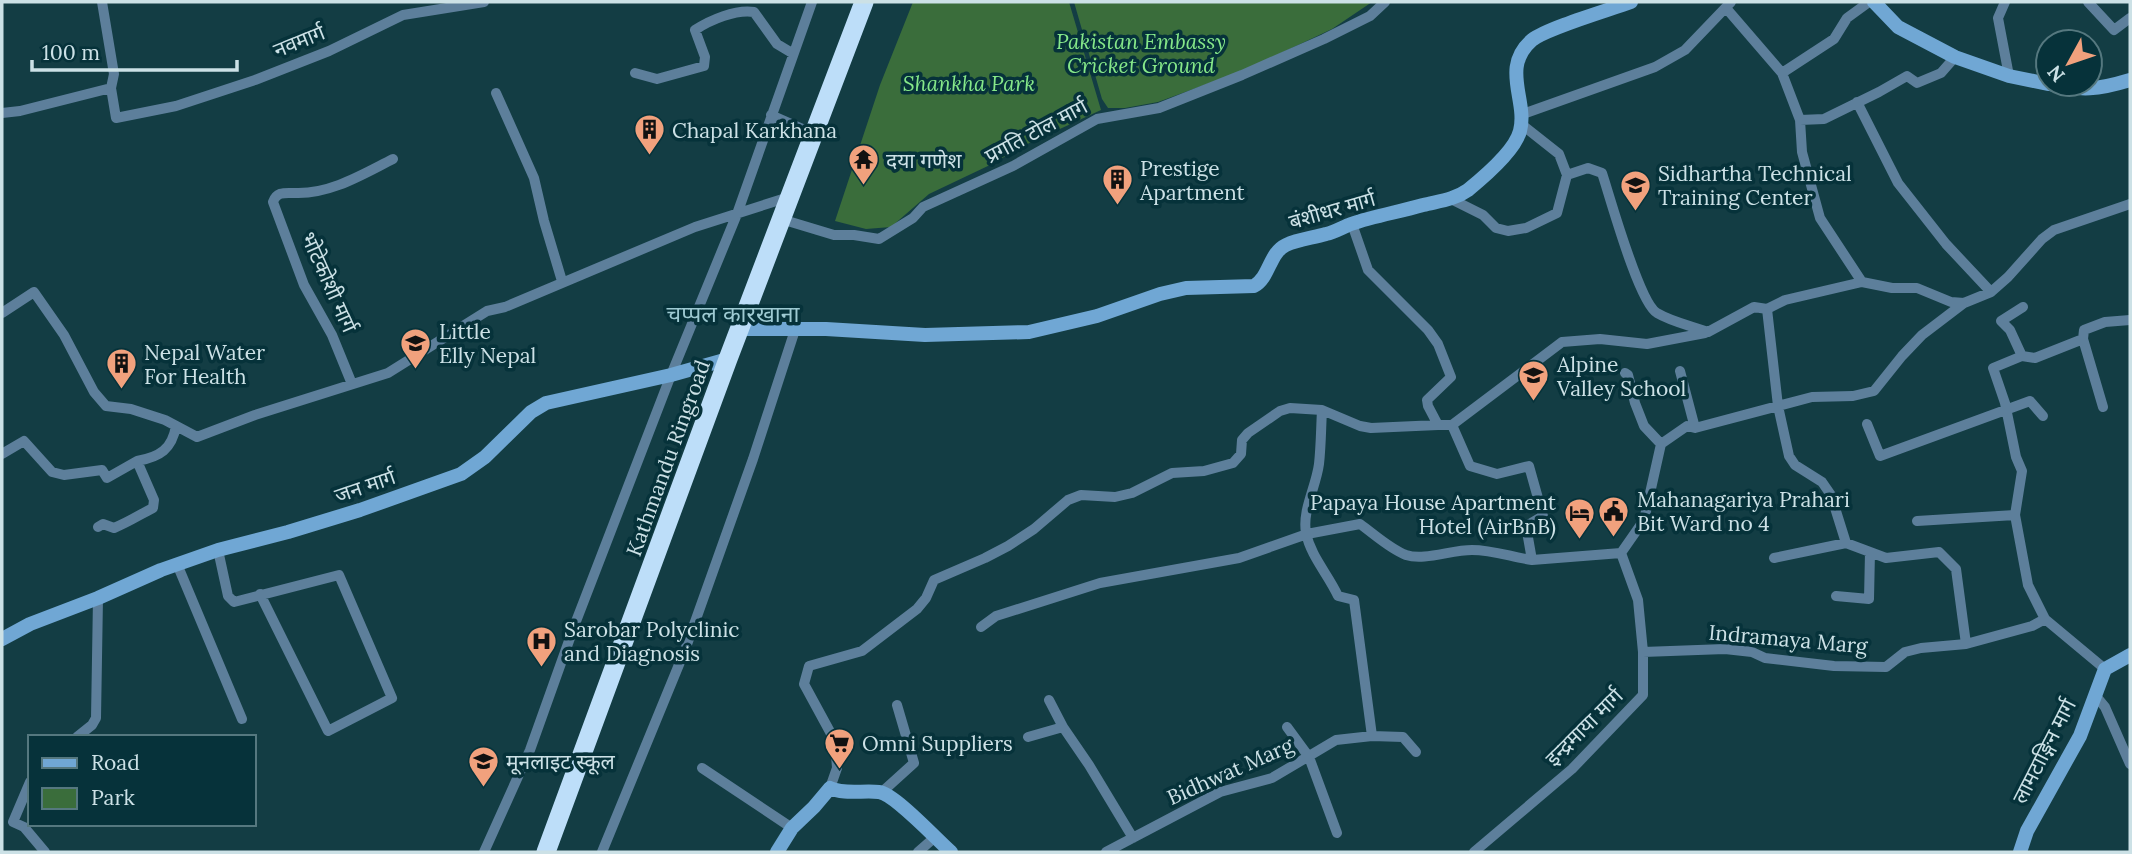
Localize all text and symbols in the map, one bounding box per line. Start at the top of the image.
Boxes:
street label: नवमार्ग [269,18,330,63]
scale bar [32,28,236,72]
park label: Pakistan Embassy Cricket Ground [1056,28,1226,79]
north arrow [2034,28,2104,98]
text: 100 m [42,39,100,66]
text: N [2042,60,2070,87]
park label: Shankha Park [903,70,1035,97]
street label: प्रगति टोल मार्ग [980,92,1093,169]
building icon: Chapal Karkhana [632,113,666,157]
place label: Chapal Karkhana [672,117,837,144]
temple icon: दया गणेश [846,143,880,187]
place label: दया गणेश [886,147,962,174]
place label: Prestige Apartment [1139,155,1246,206]
place label: Sidhartha Technical Training Center [1658,160,1852,211]
building icon: Prestige Apartment [1100,163,1134,207]
school or university icon: Sidhartha Technical Training Center [1618,168,1652,212]
street label: बंशीधर मार्ग [1286,184,1379,235]
street label: भोटेकोशी मार्ग [295,227,364,338]
district label: चप्पल कारखाना [667,299,800,328]
place label: Little Elly Nepal [439,318,536,369]
school or university icon: Little Elly Nepal [399,326,433,370]
place label: Nepal Water For Health [144,339,265,390]
building icon: Nepal Water For Health [104,347,138,391]
place label: Alpine Valley School [1556,351,1686,402]
street label: Kathmandu Ringroad [620,356,716,560]
school or university icon: Alpine Valley School [1517,359,1551,403]
street label: जन मार्ग [331,463,400,509]
place label: Mahanagariya Prahari Bit Ward no 4 [1637,486,1850,537]
place label: Papaya House Apartment Hotel (AirBnB) [1310,489,1557,540]
public building icon: Mahanagariya Prahari Bit Ward no 4 [1597,494,1631,538]
hotel icon: Papaya House Apartment Hotel (AirBnB) [1562,497,1596,541]
place label: Sarobar Polyclinic and Diagnosis [564,616,740,667]
street label: Indramaya Marg [1707,619,1869,659]
hospital icon: Sarobar Polyclinic and Diagnosis [524,624,558,668]
street label: इन्द्रमाया मार्ग [1539,682,1629,772]
street label: लामटाङ्गिन मार्ग [2006,693,2082,808]
supermarket icon: Omni Suppliers [822,726,856,770]
place label: Omni Suppliers [862,730,1013,757]
street label: Bidhwat Marg [1163,731,1298,811]
legend [28,735,256,826]
school or university icon: मूनलाइट स्कूल [466,744,500,788]
place label: मूनलाइट स्कूल [506,748,616,775]
text: Road [91,749,140,776]
text: Park [91,784,135,811]

